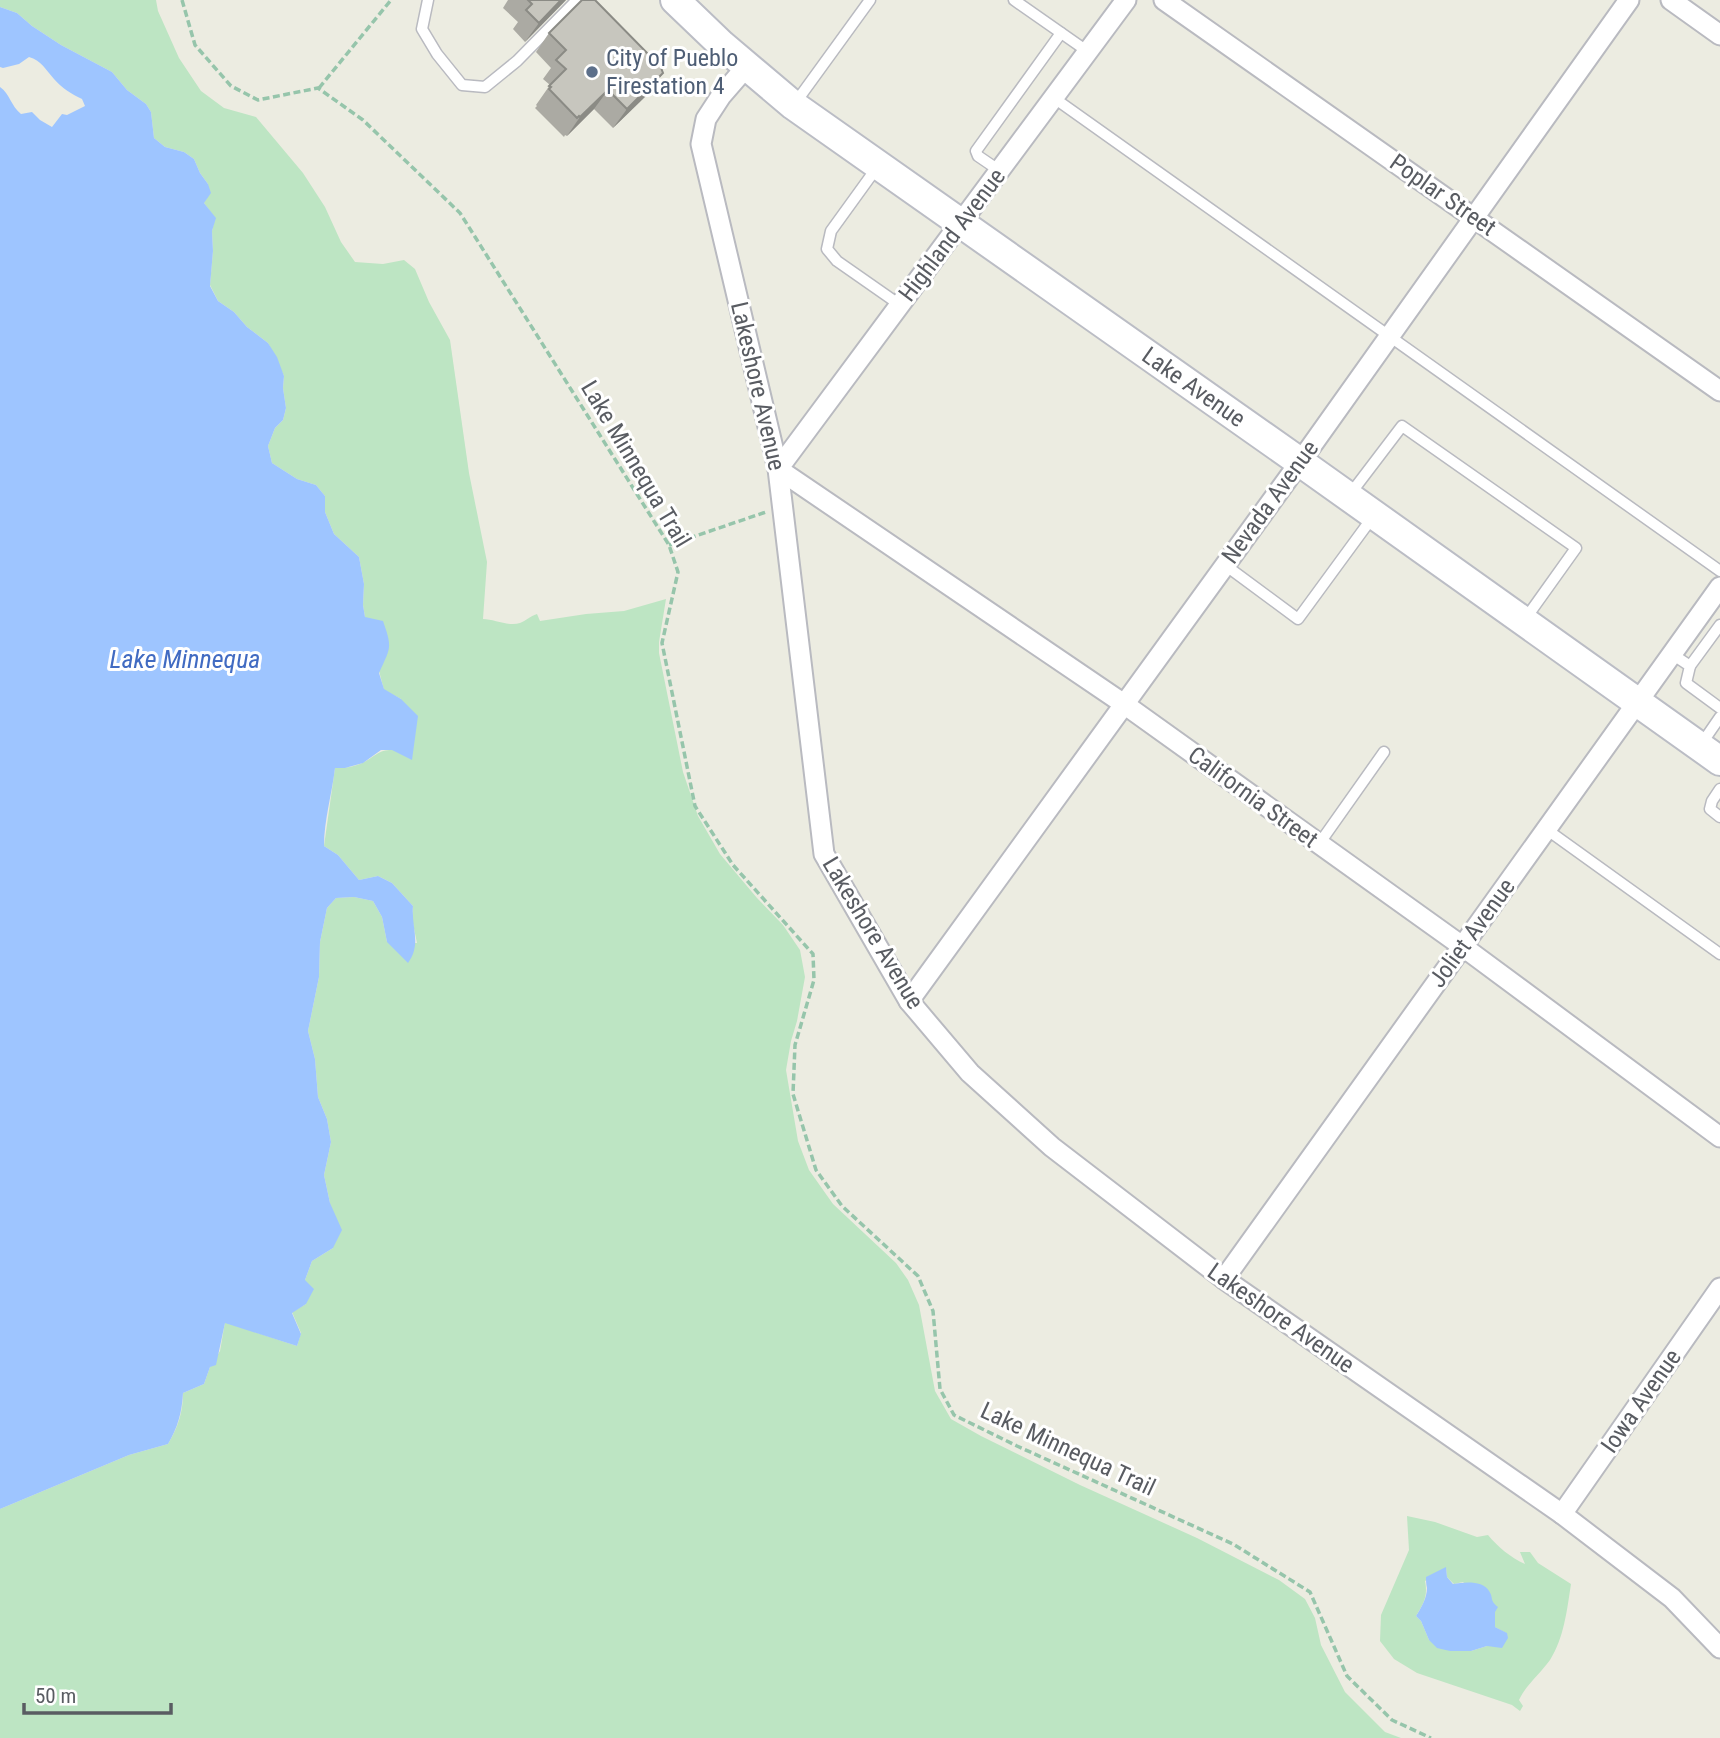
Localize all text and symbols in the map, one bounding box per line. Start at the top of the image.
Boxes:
place label: City of Pueblo Firestation 4 [606,44,738,100]
marker: City of Pueblo Firestation 4 [584,64,600,80]
street label: Poplar Street [1385,148,1501,242]
street label: Highland Avenue [893,163,1011,307]
street label: Lakeshore Avenue [725,299,791,473]
street label: Lake Avenue [1137,341,1250,433]
street label: Lake Minnequa Trail [575,376,697,552]
street label: Nevada Avenue [1216,435,1324,569]
water label: Lake Minnequa [110,644,260,674]
street label: California Street [1183,741,1323,853]
street label: Lakeshore Avenue [817,852,929,1014]
street label: Joliet Avenue [1423,873,1521,993]
street label: Lakeshore Avenue [1202,1257,1360,1379]
street label: Iowa Avenue [1595,1344,1687,1458]
street label: Lake Minnequa Trail [976,1396,1160,1502]
scale bar [24,1672,172,1716]
text: 50 m [35,1684,76,1708]

